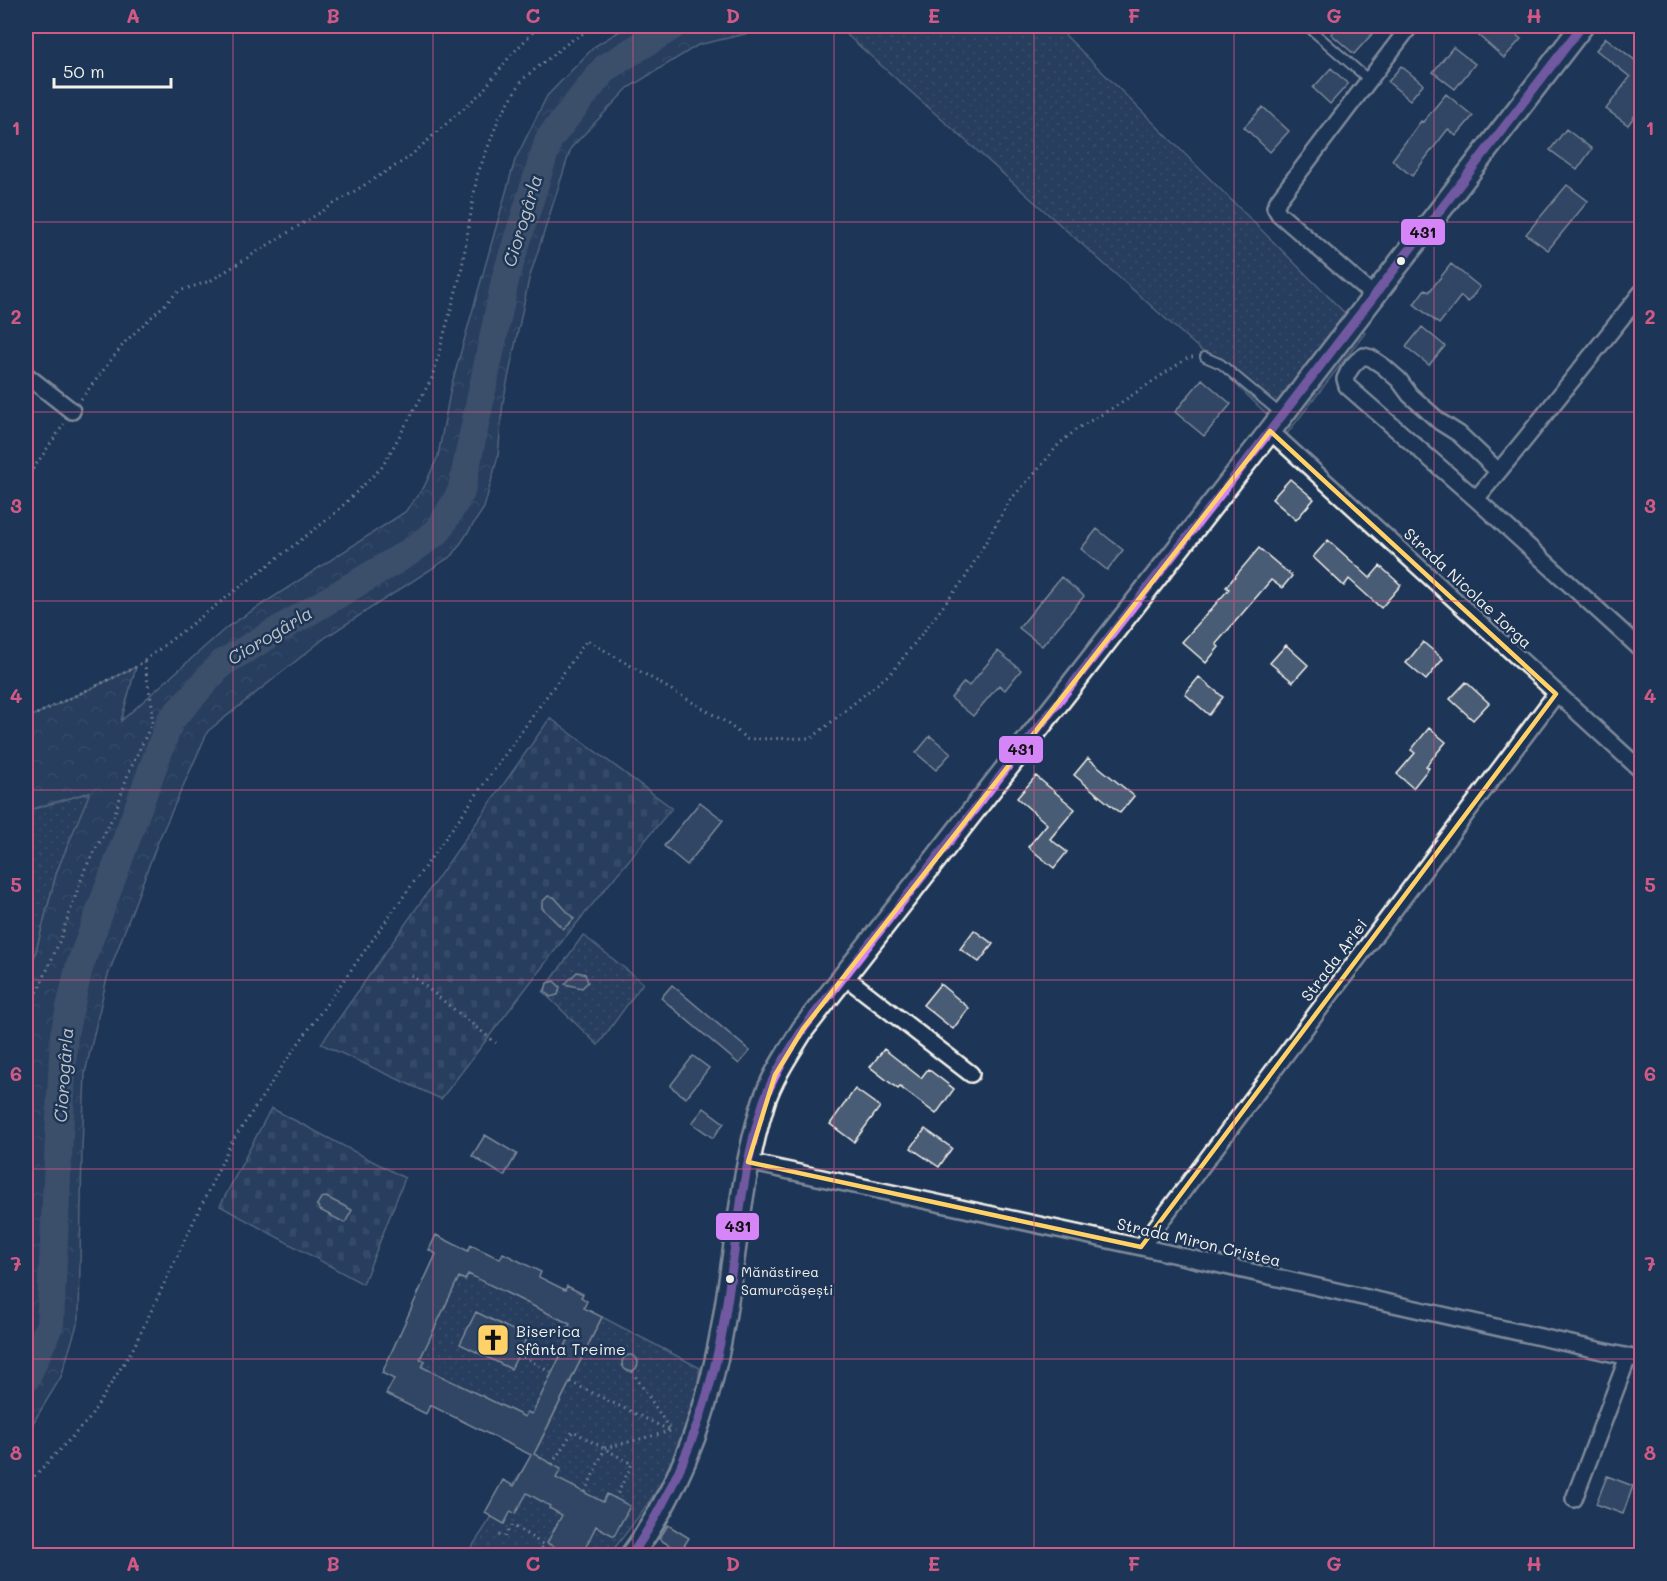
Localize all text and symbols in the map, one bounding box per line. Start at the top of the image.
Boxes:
text: A [126,2,140,28]
text: B [326,2,340,28]
text: C [526,2,541,28]
text: D [726,2,740,28]
text: E [928,2,940,28]
text: F [1128,2,1141,28]
text: G [1326,2,1342,28]
text: H [1526,2,1542,28]
scale bar [54,51,171,89]
text: 50 m [63,59,105,83]
text: 1 [12,114,20,140]
text: 1 [1646,114,1654,140]
water label: Ciorogârla [497,172,547,270]
line badge: 431 [1400,218,1446,246]
text: 431 [1410,221,1436,242]
unlabelled marker [1395,255,1407,267]
text: 2 [10,303,22,329]
text: 2 [1644,303,1656,329]
text: 3 [10,492,22,518]
text: 3 [1644,492,1656,518]
street label: Strada Nicolae Iorga [1400,523,1537,653]
water label: Ciorogârla [223,600,316,670]
text: 4 [10,682,23,708]
text: 4 [1644,682,1657,708]
line badge: 431 [998,735,1044,764]
text: 431 [1008,738,1034,759]
text: 5 [10,871,22,897]
text: 5 [1644,871,1656,897]
street label: Strada Ariei [1296,914,1372,1005]
water label: Ciorogârla [48,1027,78,1123]
text: 6 [10,1060,22,1086]
text: 6 [1644,1060,1656,1086]
line badge: 431 [715,1212,760,1241]
street label: Strada Miron Cristea [1115,1212,1283,1271]
text: 431 [725,1215,751,1236]
text: 7 [10,1250,22,1276]
text: 7 [1644,1250,1656,1276]
place label: Mănăstirea Samurcășești [741,1262,833,1299]
marker: Mănăstirea Samurcășești [724,1273,736,1285]
place label: Biserica Sfânta Treime [516,1320,626,1359]
church icon: Biserica Sfânta Treime [475,1322,511,1358]
text: 8 [10,1439,22,1465]
text: 8 [1644,1439,1656,1465]
text: A [126,1550,140,1576]
text: B [326,1550,340,1576]
text: C [526,1550,541,1576]
text: D [726,1550,740,1576]
text: E [928,1550,940,1576]
text: F [1128,1550,1141,1576]
text: G [1326,1550,1342,1576]
text: H [1526,1550,1542,1576]

